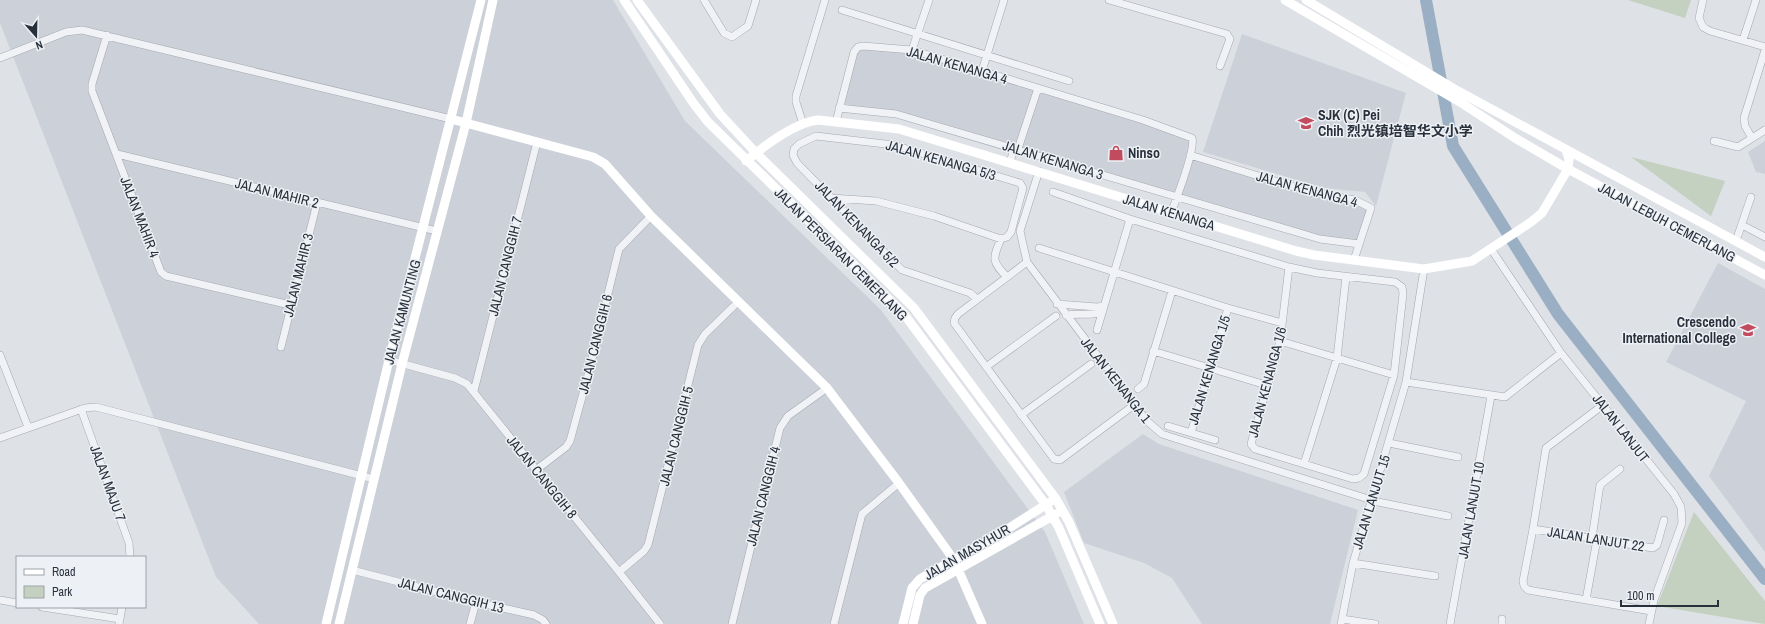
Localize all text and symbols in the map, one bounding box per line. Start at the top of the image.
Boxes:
north arrow [16,16,56,56]
text: N [34,38,45,53]
street label: JALAN KENANGA 4 [905,42,1010,88]
place label: SJK (C) Pei Chih 烈光镇培智华文小学 [1318,106,1473,140]
school or university icon: SJK (C) Pei Chih 烈光镇培智华文小学 [1297,114,1315,132]
street label: JALAN KENANGA 5/3 [884,136,998,184]
street label: JALAN KENANGA 3 [1001,136,1105,184]
shop icon: Ninso [1107,144,1125,162]
place label: Ninso [1128,144,1160,162]
street label: JALAN KENANGA 4 [1254,167,1360,211]
street label: JALAN MAHIR 4 [116,174,164,261]
street label: JALAN MAHIR 2 [233,174,321,212]
street label: JALAN KENANGA 5/2 [811,177,903,271]
street label: JALAN LEBUH CEMERLANG [1595,178,1739,266]
street label: JALAN PERSIARAN CEMERLANG [771,184,911,324]
street label: JALAN KENANGA [1121,189,1217,235]
street label: JALAN CANGGIH 7 [484,214,526,318]
street label: JALAN MAHIR 3 [279,231,317,319]
street label: JALAN KAMUNTING [379,258,425,366]
street label: JALAN CANGGIH 6 [574,292,616,396]
street label: JALAN KENANGA 1/5 [1184,313,1234,427]
place label: Crescendo International College [1622,313,1736,347]
school or university icon: Crescendo International College [1739,321,1757,339]
street label: JALAN KENANGA 1/6 [1244,325,1290,439]
street label: JALAN KENANGA 1 [1077,333,1155,427]
street label: JALAN CANGGIH 5 [655,384,697,488]
street label: JALAN LANJUT [1589,390,1653,466]
street label: JALAN CANGGIH 8 [503,432,581,522]
street label: JALAN MAJU 7 [86,442,130,524]
street label: JALAN CANGGIH 4 [742,444,784,548]
street label: JALAN LANJUT 15 [1348,452,1394,552]
street label: JALAN LANJUT 10 [1454,460,1488,560]
street label: JALAN MASYHUR [921,520,1013,584]
street label: JALAN LANJUT 22 [1546,522,1646,556]
legend [16,556,146,608]
text: Road [52,564,76,580]
street label: JALAN CANGGIH 13 [396,573,506,617]
scale bar [1621,582,1718,608]
text: Park [52,584,72,600]
text: 100 m [1627,588,1654,604]

